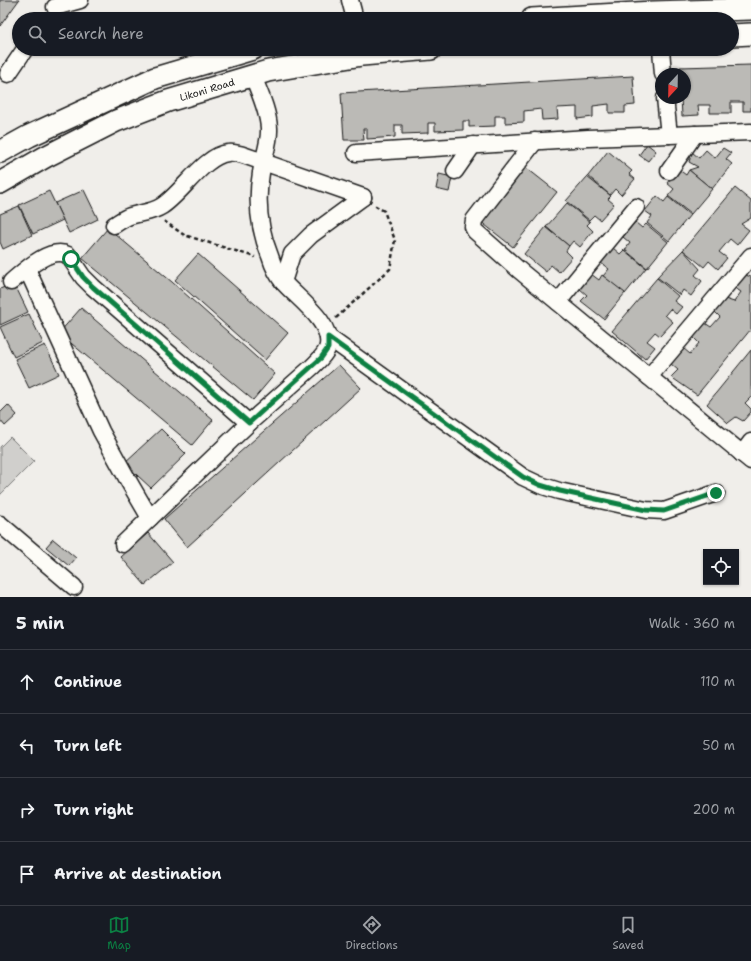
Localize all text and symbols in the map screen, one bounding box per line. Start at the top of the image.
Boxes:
search box [12,12,739,56]
icon: search [26,23,48,45]
text: Search here [58,24,144,44]
north arrow [655,68,691,104]
street label: Likoni Road [178,75,237,104]
route start [62,250,80,268]
route end [707,484,725,502]
map controls [703,549,739,585]
button: locate [703,549,739,585]
text: 5 min [16,612,64,634]
text: Walk · 360 m [649,615,735,632]
icon: ahead [16,671,38,693]
text: Continue [54,672,122,692]
text: 110 m [700,673,735,690]
icon: left [16,735,38,757]
text: Turn left [54,736,122,756]
text: 50 m [702,737,735,754]
icon: right [16,799,38,821]
text: Turn right [54,800,134,820]
text: 200 m [693,801,735,818]
icon: arrive [16,863,38,885]
text: Arrive at destination [54,864,222,884]
tab: Map [107,914,131,953]
tab: Directions [345,914,398,953]
tab: Saved [612,914,644,953]

